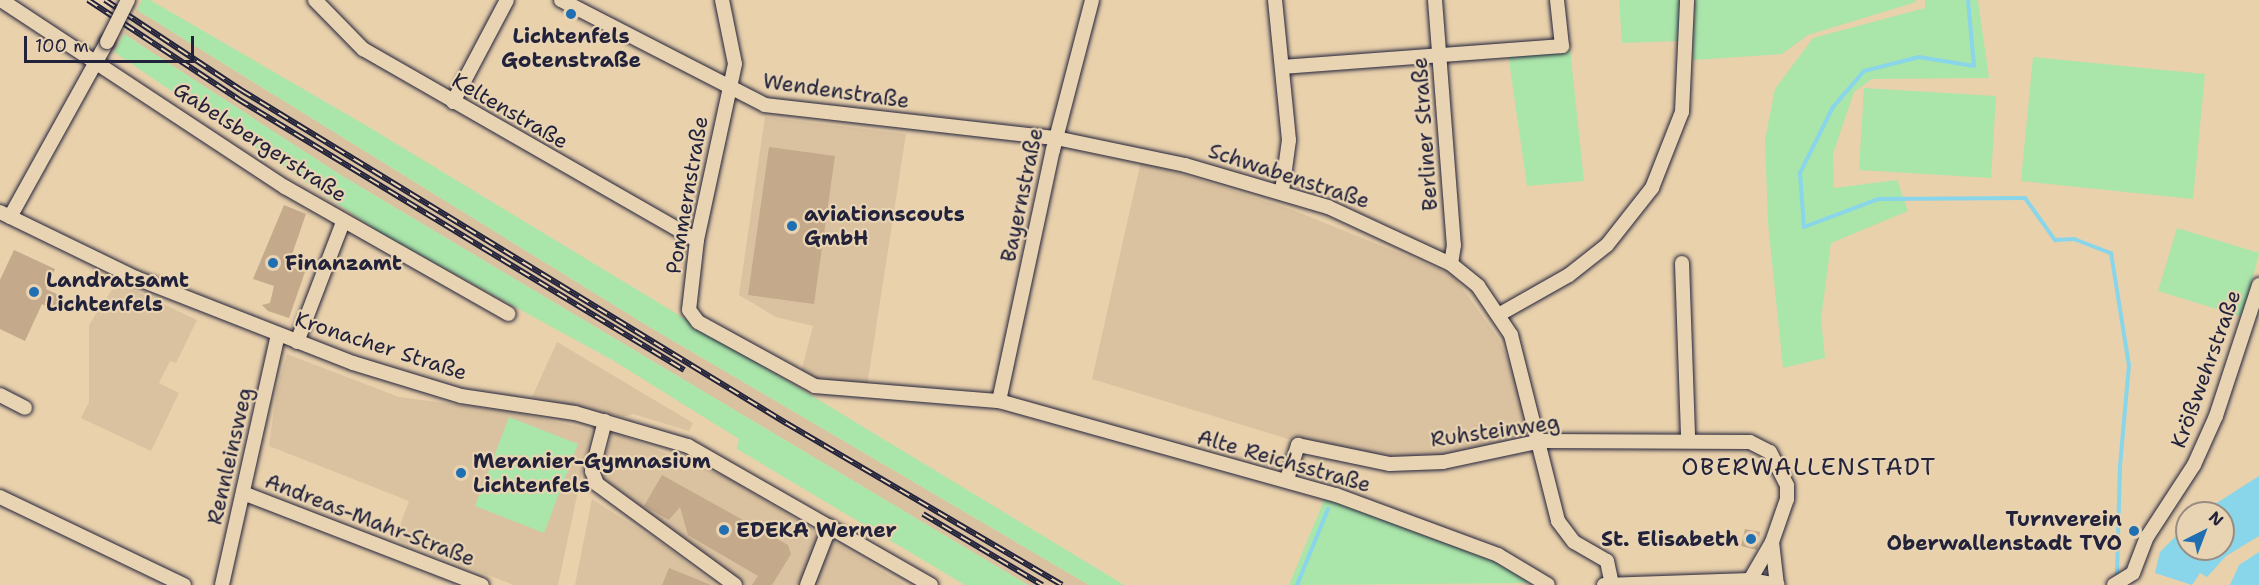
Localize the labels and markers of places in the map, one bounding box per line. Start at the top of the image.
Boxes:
marker: Lichtenfels Gotenstraße [564,7,578,21]
place label: Lichtenfels Gotenstraße [501,23,641,73]
place label: aviationscouts GmbH [804,201,965,251]
marker: aviationscouts GmbH [785,219,799,233]
place label: Finanzamt [285,250,402,276]
marker: Finanzamt [266,256,280,270]
place label: Landratsamt Lichtenfels [46,267,189,317]
marker: Landratsamt Lichtenfels [27,285,41,299]
place label: Meranier-Gymnasium Lichtenfels [473,448,711,498]
marker: Meranier-Gymnasium Lichtenfels [454,466,468,480]
place label: Turnverein Oberwallenstadt TVO [1887,506,2122,556]
place label: EDEKA Werner [736,517,897,543]
marker: EDEKA Werner [717,523,731,537]
marker: Turnverein Oberwallenstadt TVO [2127,524,2141,538]
place label: St. Elisabeth [1601,526,1739,552]
marker: St. Elisabeth [1744,532,1758,546]

